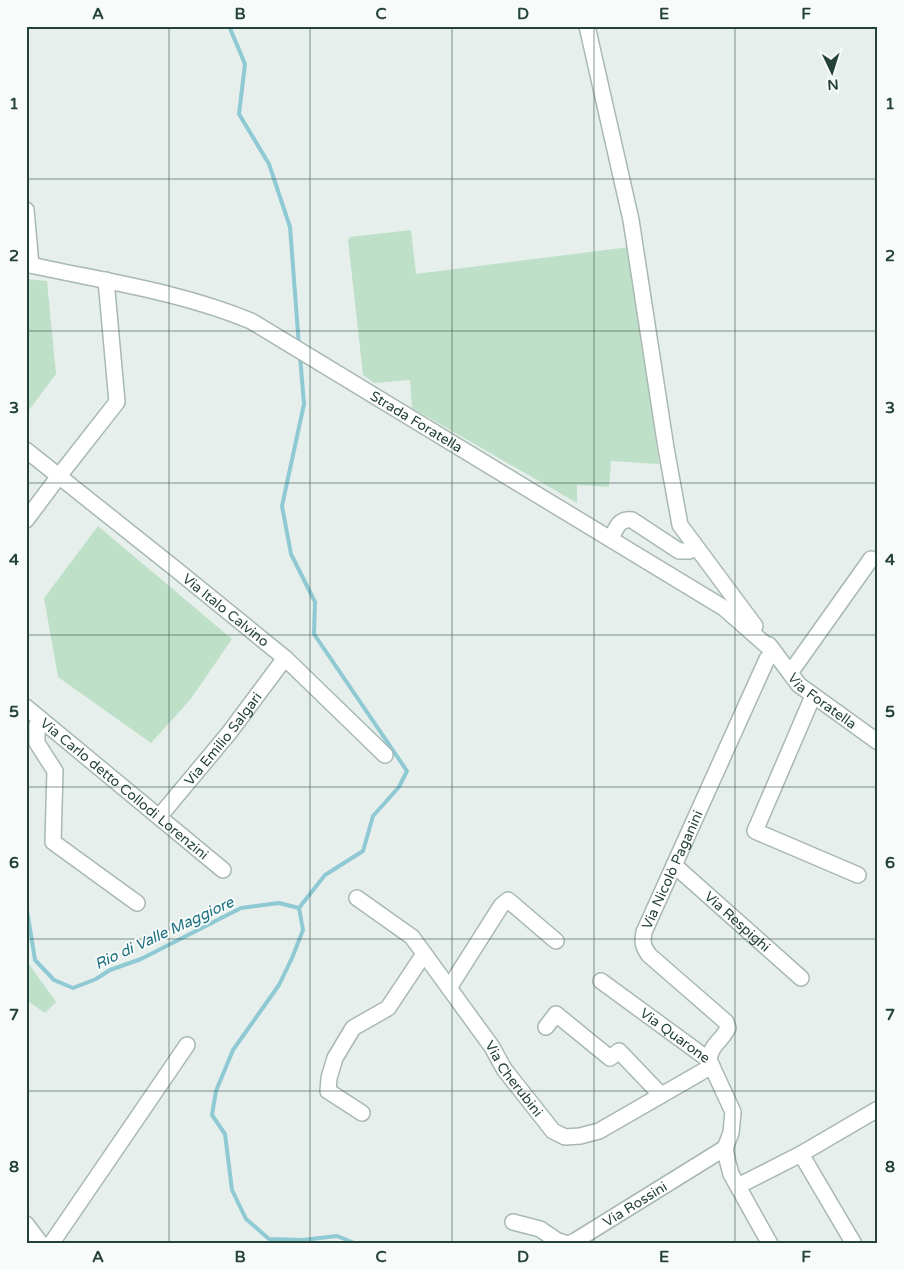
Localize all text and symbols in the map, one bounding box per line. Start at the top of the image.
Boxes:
text: A [92,4,104,24]
text: B [234,4,246,24]
text: C [375,4,387,24]
text: D [517,4,529,24]
text: E [659,4,669,24]
text: F [801,4,811,24]
north arrow [806,48,856,98]
text: N [827,76,839,93]
text: 1 [9,94,19,114]
text: 1 [885,94,895,114]
text: 2 [9,246,19,266]
text: 2 [885,246,895,266]
street label: Strada Foratella [367,387,465,456]
text: 3 [9,398,19,418]
text: 3 [885,398,895,418]
text: 4 [9,550,19,570]
text: 4 [885,550,895,570]
street label: Via Italo Calvino [179,570,272,650]
street label: Via Foratella [784,670,860,733]
street label: Via Emilio Salgari [181,689,265,789]
text: 5 [9,702,19,722]
text: 5 [885,702,895,722]
street label: Via Carlo detto Collodi Lorenzini [37,715,212,863]
street label: Via Nicolò Paganini [638,808,707,932]
text: 6 [9,853,19,873]
text: 6 [885,853,895,873]
street label: Via Respighi [701,888,774,956]
water label: Rio di Valle Maggiore [92,892,238,973]
text: 7 [9,1005,19,1025]
street label: Via Quarone [637,1005,713,1067]
text: 7 [885,1005,895,1025]
street label: Via Cherubini [481,1037,546,1120]
text: 8 [9,1157,19,1177]
text: 8 [885,1157,895,1177]
street label: Via Rossini [600,1178,670,1231]
text: A [92,1247,104,1267]
text: B [234,1247,246,1267]
text: C [375,1247,387,1267]
text: D [517,1247,529,1267]
text: E [659,1247,669,1267]
text: F [801,1247,811,1267]

